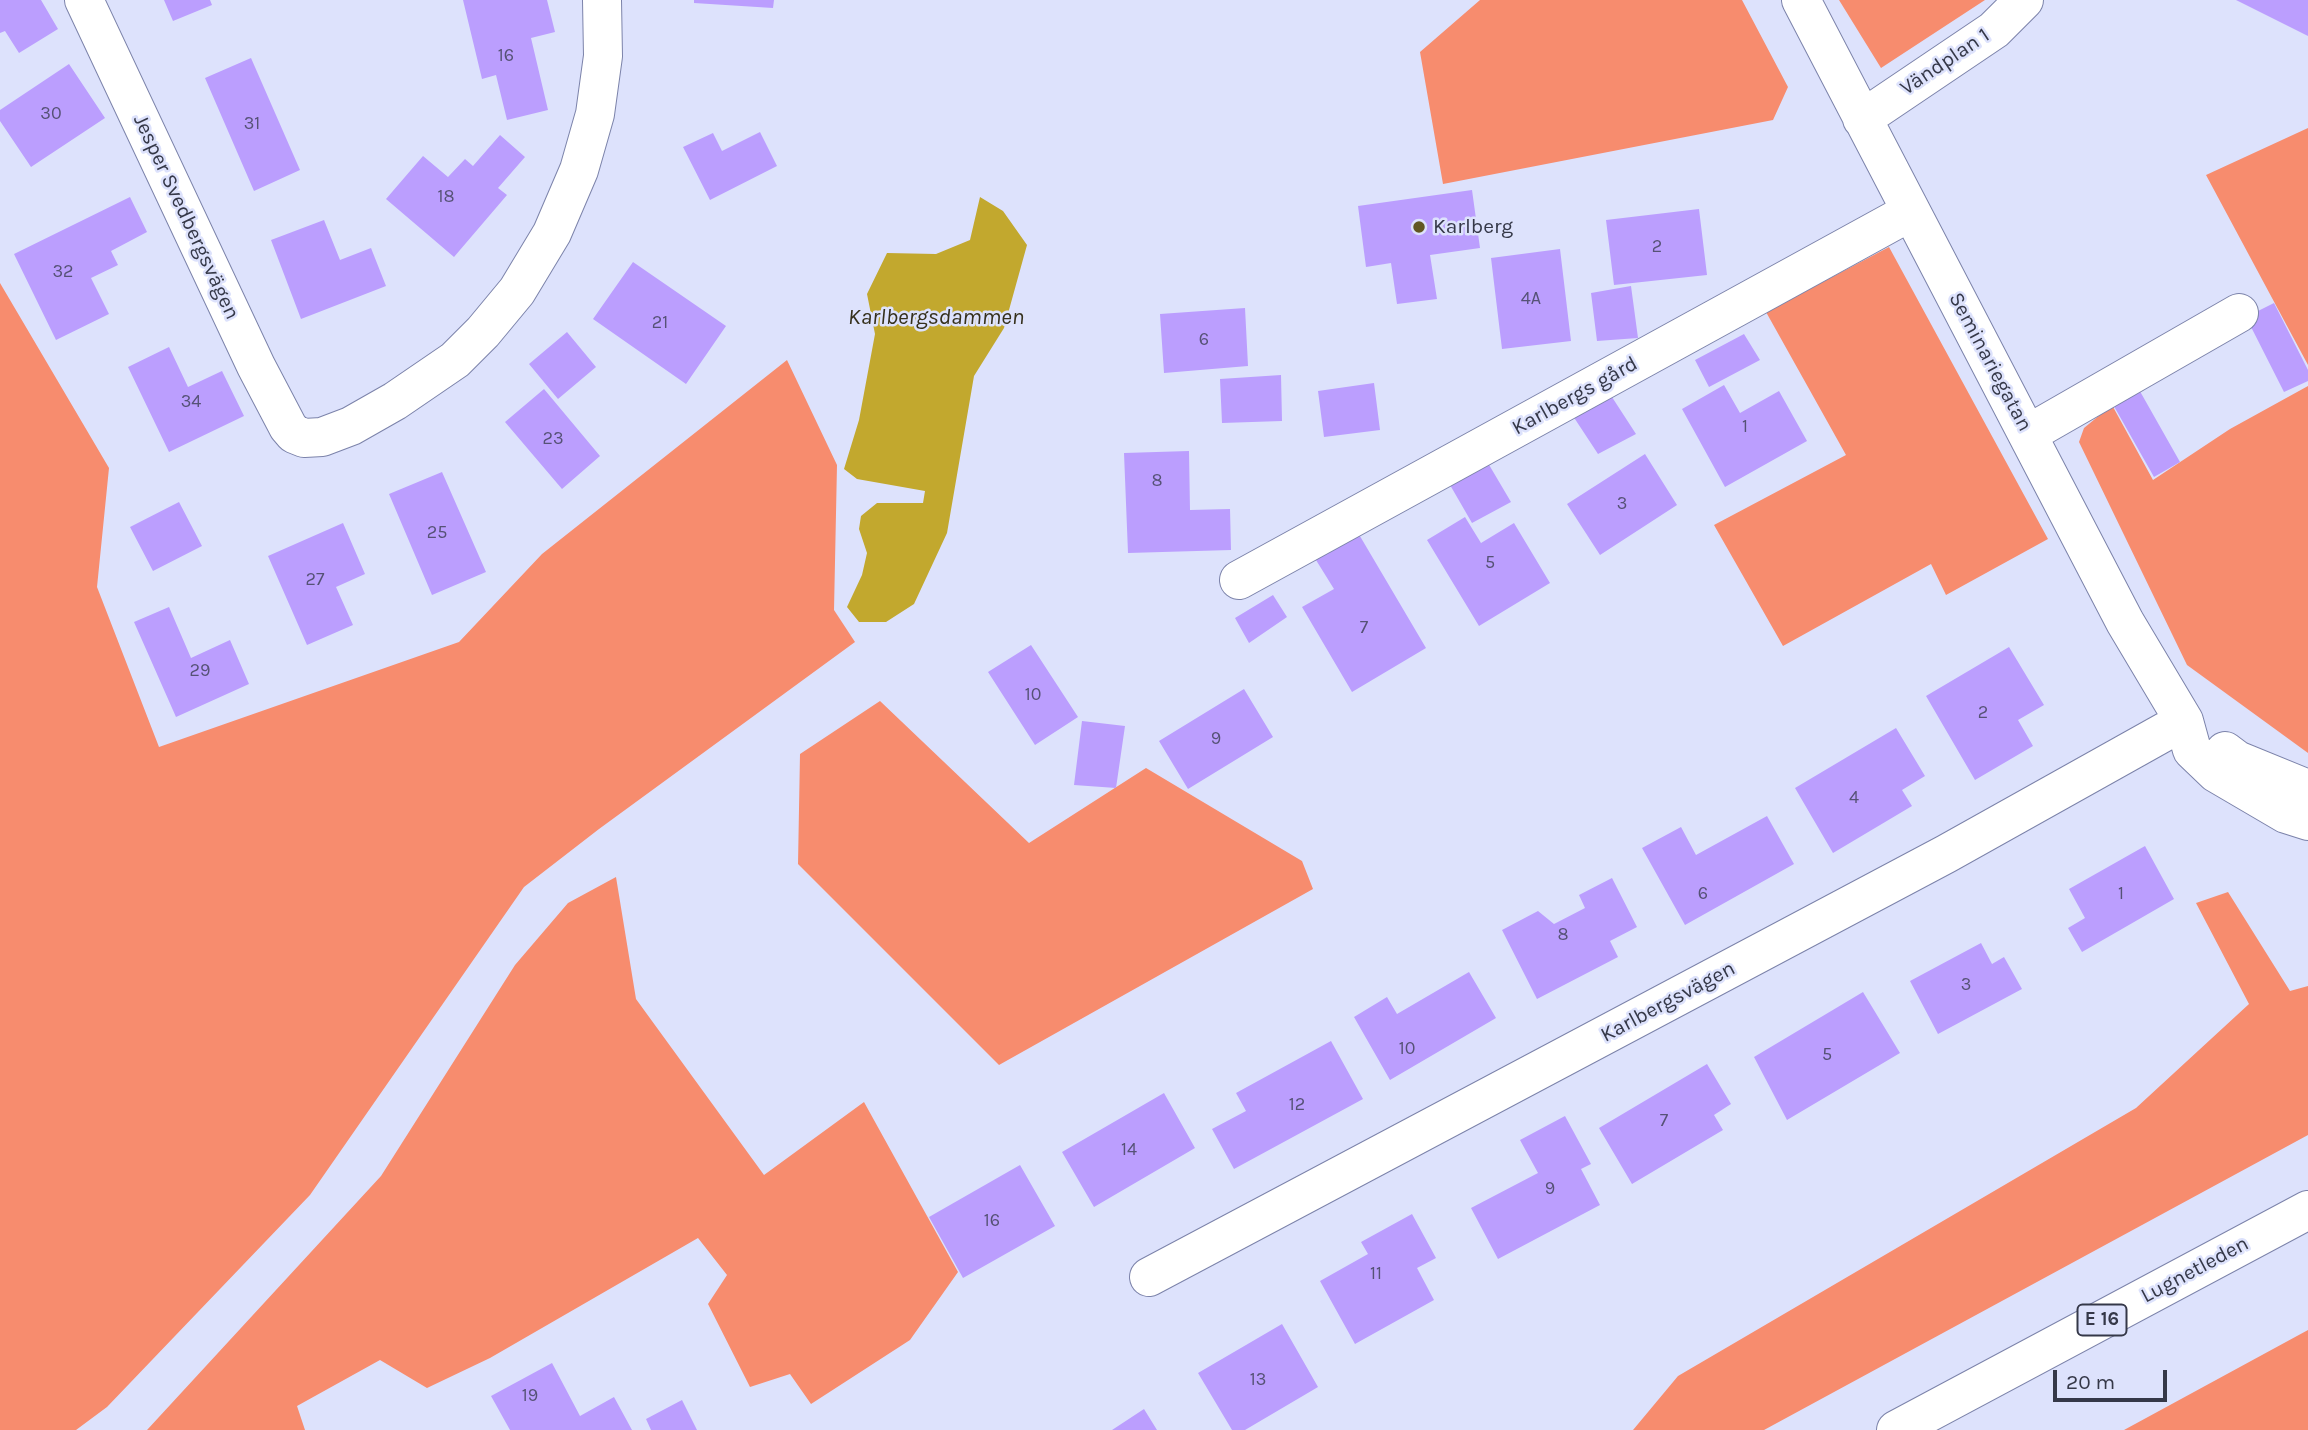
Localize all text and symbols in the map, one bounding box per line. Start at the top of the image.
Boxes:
street label: Vändplan 1 [1896,23,1994,101]
house number: 16 [498,45,514,67]
house number: 30 [40,103,62,125]
street label: Jesper Svedbergsvägen [127,111,245,323]
house number: 31 [244,113,260,135]
house number: 18 [437,186,455,208]
place label: Karlberg [1433,214,1513,240]
marker: Karlberg [1411,219,1427,235]
house number: 2 [1652,236,1662,258]
house number: 32 [52,261,74,283]
house number: 4A [1521,288,1541,310]
street label: Seminariegatan [1943,288,2037,436]
water label: Karlbergsdammen [848,303,1024,331]
house number: 21 [652,312,668,334]
house number: 6 [1199,329,1209,351]
street label: Karlbergs gård [1508,351,1642,441]
house number: 34 [181,391,201,413]
house number: 1 [1742,416,1748,438]
house number: 23 [542,428,564,450]
house number: 8 [1151,470,1163,492]
house number: 3 [1617,493,1627,515]
house number: 25 [427,522,447,544]
house number: 5 [1485,552,1495,574]
house number: 27 [306,569,324,591]
house number: 7 [1360,617,1368,639]
house number: 29 [190,660,210,682]
house number: 10 [1025,684,1041,706]
house number: 2 [1978,702,1988,724]
house number: 9 [1211,728,1221,750]
house number: 4 [1849,787,1859,809]
house number: 6 [1698,883,1708,905]
house number: 1 [2118,883,2124,905]
house number: 8 [1557,924,1569,946]
street label: Karlbergsvägen [1596,956,1740,1048]
house number: 3 [1961,974,1971,996]
house number: 10 [1399,1038,1415,1060]
house number: 5 [1822,1044,1832,1066]
house number: 12 [1289,1094,1305,1116]
house number: 7 [1660,1110,1668,1132]
house number: 14 [1121,1139,1137,1161]
house number: 9 [1545,1178,1555,1200]
house number: 16 [984,1210,1000,1232]
street label: Lugnetleden [2137,1231,2253,1309]
house number: 11 [1370,1263,1382,1285]
road number: E 16 [2078,1304,2126,1336]
scale bar [2056,1356,2170,1400]
house number: 13 [1250,1369,1266,1391]
text: 20 m [2066,1370,2115,1394]
house number: 19 [522,1385,538,1407]

